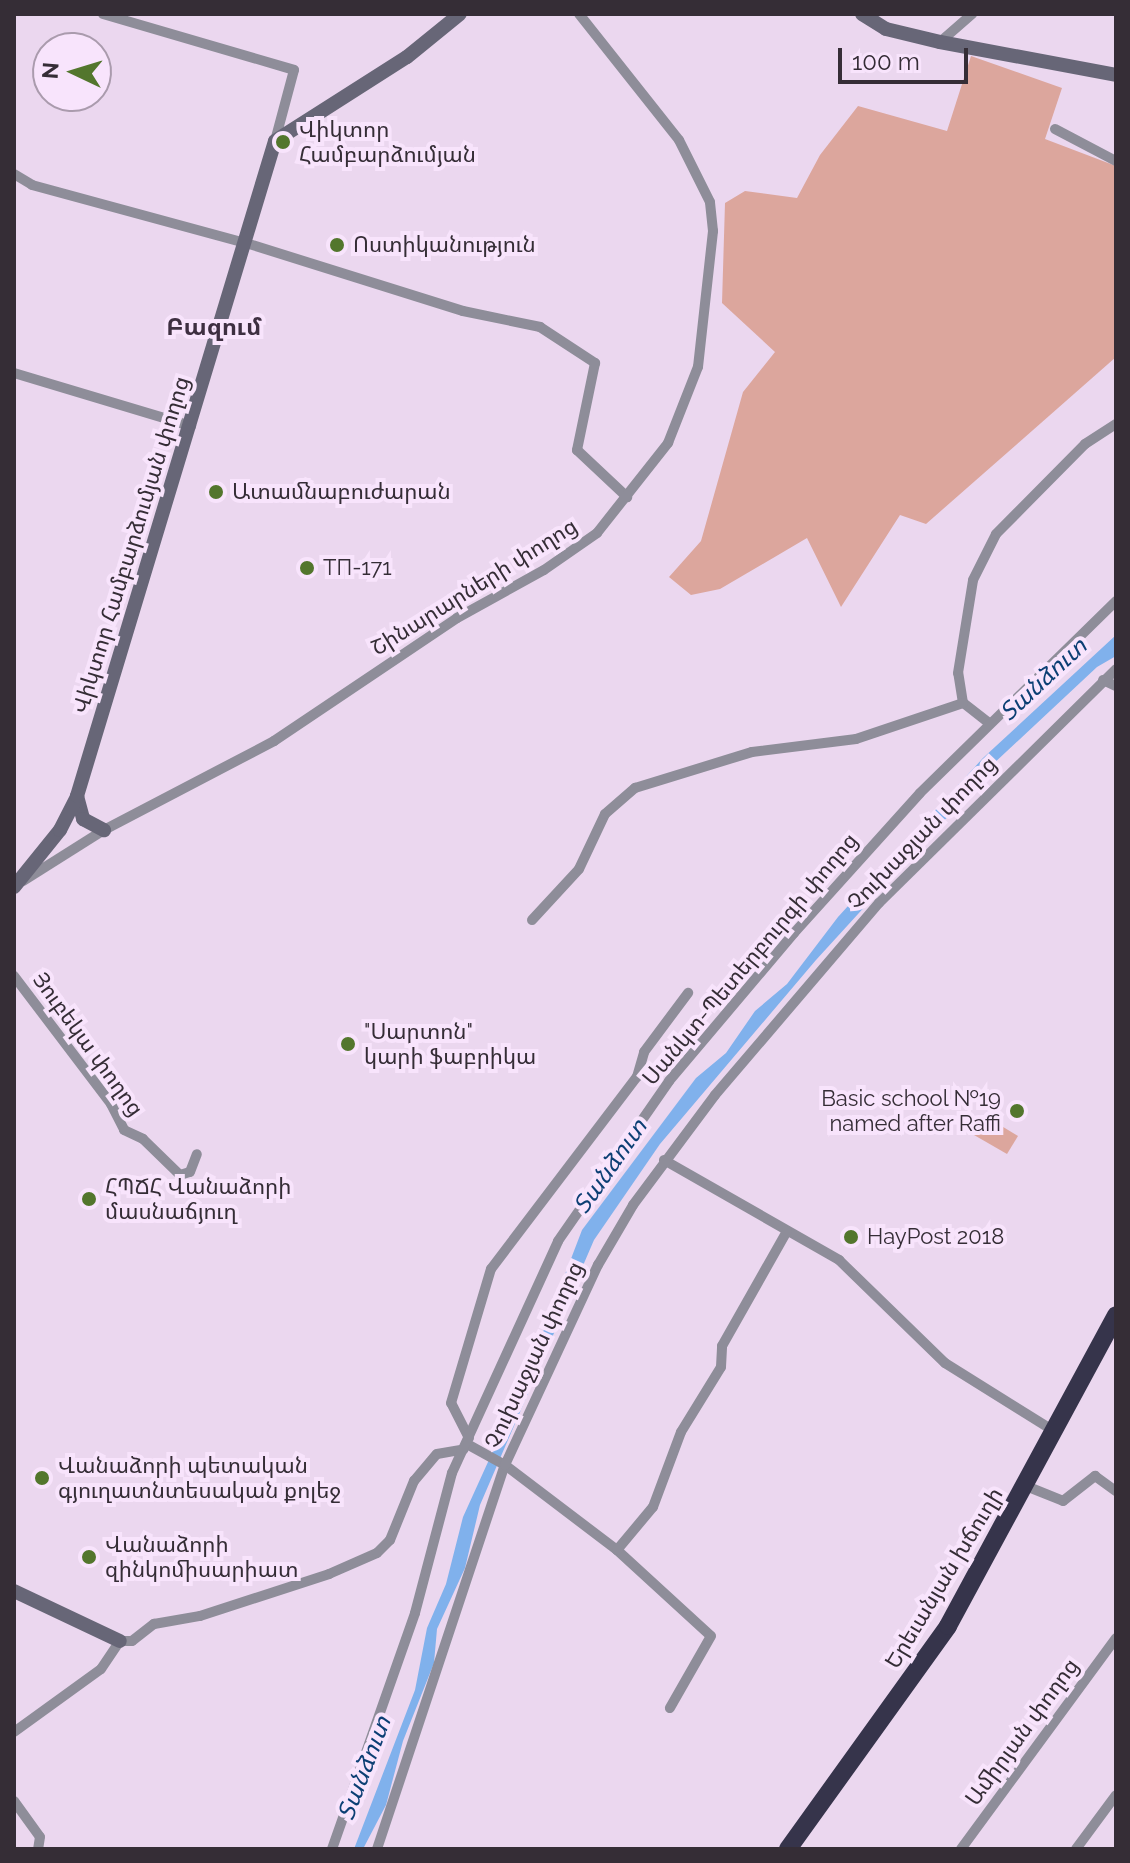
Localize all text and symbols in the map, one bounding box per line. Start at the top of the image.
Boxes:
north arrow [32,32,112,112]
scale bar [842,32,972,82]
text: 100 m [852,47,920,76]
text: N [36,61,64,80]
place label: Վիկտոր Համբարձումյան [299,116,476,168]
marker: Վիկտոր Համբարձումյան [274,133,292,151]
place label: Ոստիկանություն [353,232,536,258]
marker: Ոստիկանություն [328,236,346,254]
district label: Բազում [166,313,262,341]
street label: Վիկտոր Համբարձումյան փողոց [67,373,195,717]
place label: Ատամնաբուժարան [232,479,451,505]
marker: Ատամնաբուժարան [207,483,225,501]
street label: Շինարարների փողոց [366,513,582,661]
place label: ТП-171 [323,555,392,581]
marker: ТП-171 [298,559,316,577]
water label: Տանձուտ [993,631,1093,727]
street label: Չուխաջյան փողոց [842,751,1002,915]
street label: Սանկտ-Պետերբուրգի փողոց [637,828,863,1090]
street label: Յուբեկա փողոց [27,967,149,1121]
place label: "Սարտոն" կարի ֆաբրիկա [364,1018,536,1070]
marker: "Սարտոն" կարի ֆաբրիկա [339,1035,357,1053]
place label: Basic school №19 named after Raffi [821,1085,1001,1136]
marker: Basic school №19 named after Raffi [1008,1102,1026,1120]
water label: Տանձուտ [567,1113,653,1219]
place label: ՀՊՃՀ Վանաձորի մասնաճյուղ [105,1173,291,1224]
marker: ՀՊՃՀ Վանաձորի մասնաճյուղ [80,1190,98,1208]
place label: HayPost 2018 [867,1224,1004,1250]
marker: HayPost 2018 [842,1228,860,1246]
street label: Չուխաջյան փողոց [479,1257,589,1453]
place label: Վանաձորի պետական գյուղատնտեսական քոլեջ [58,1452,341,1504]
marker: Վանաձորի պետական գյուղատնտեսական քոլեջ [33,1469,51,1487]
street label: Երեւանյան խճուղի [879,1483,1009,1673]
place label: Վանաձորի զինկոմիսարիատ [105,1531,298,1582]
marker: Վանաձորի զինկոմիսարիատ [80,1548,98,1566]
street label: Ամիրյան փողոց [960,1653,1084,1811]
water label: Տանձուտ [331,1712,397,1824]

